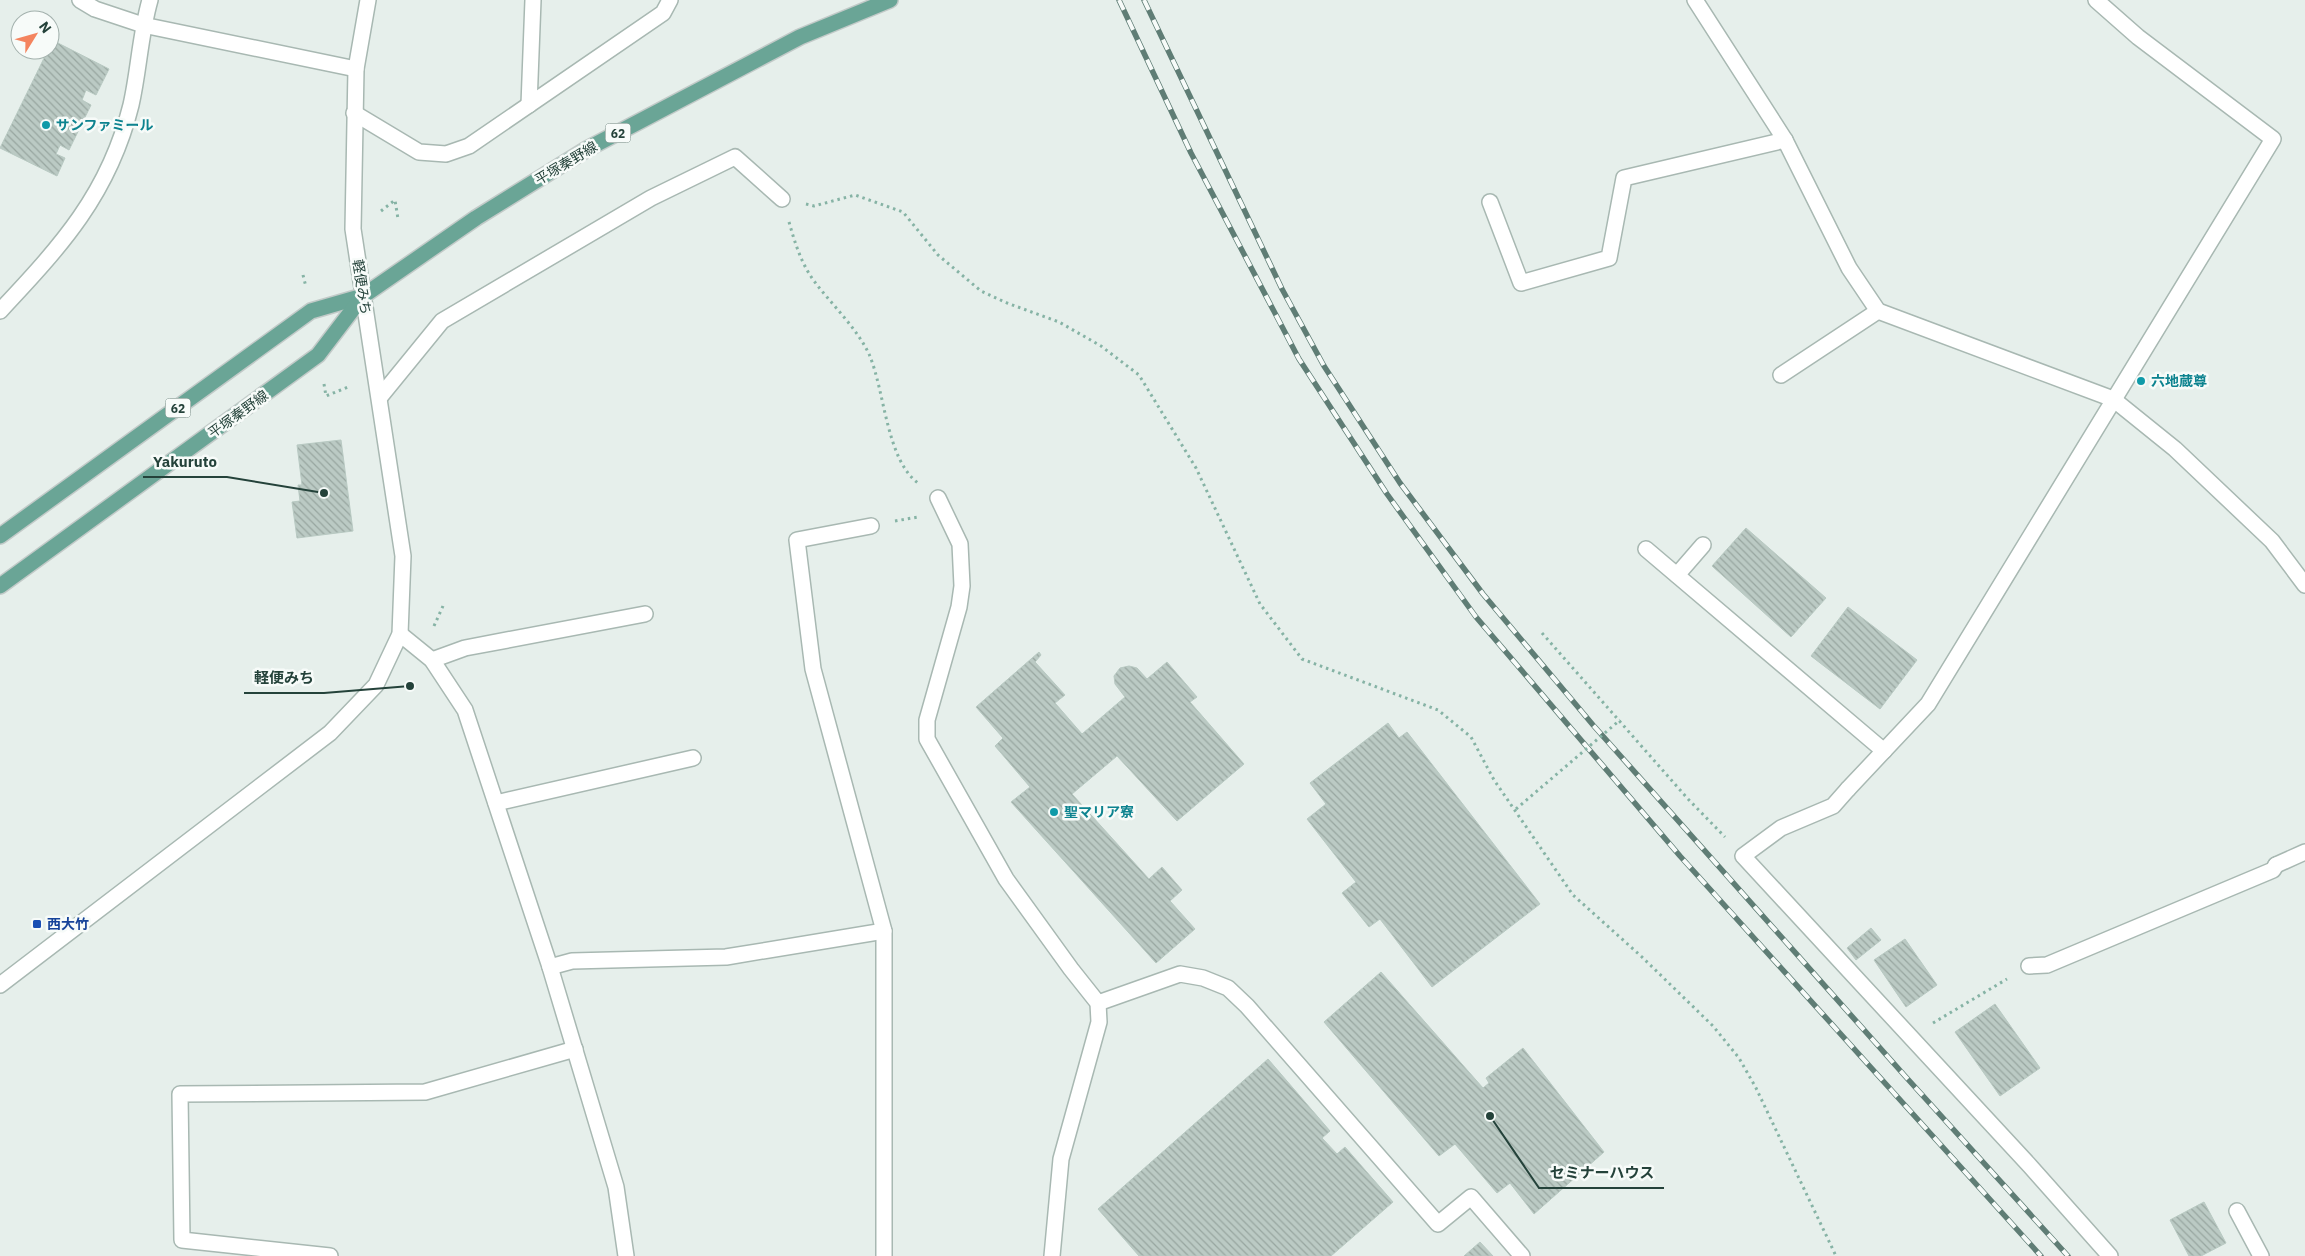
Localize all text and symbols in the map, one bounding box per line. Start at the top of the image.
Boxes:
north arrow [10,10,60,60]
text: N [35,18,56,37]
place label: サンファミール [56,116,154,134]
marker: サンファミール [40,119,52,131]
road number: 62 [606,124,630,142]
street label: 平塚秦野線 [531,137,601,189]
street label: 軽便みち [349,258,375,316]
place label: 六地蔵尊 [2151,372,2207,390]
marker: 六地蔵尊 [2135,375,2147,387]
street label: 平塚秦野線 [204,386,272,442]
road number: 62 [166,398,190,418]
callout: Yakuruto [143,447,227,477]
text: Yakuruto [153,452,217,471]
callout: 軽便みち [244,663,324,693]
text: 軽便みち [254,668,314,687]
place label: 聖マリア寮 [1064,803,1134,821]
marker: 聖マリア寮 [1048,806,1060,818]
place label: 西大竹 [47,915,89,933]
marker: 西大竹 [31,918,43,930]
callout: セミナーハウス [1539,1158,1664,1188]
text: セミナーハウス [1550,1163,1654,1182]

